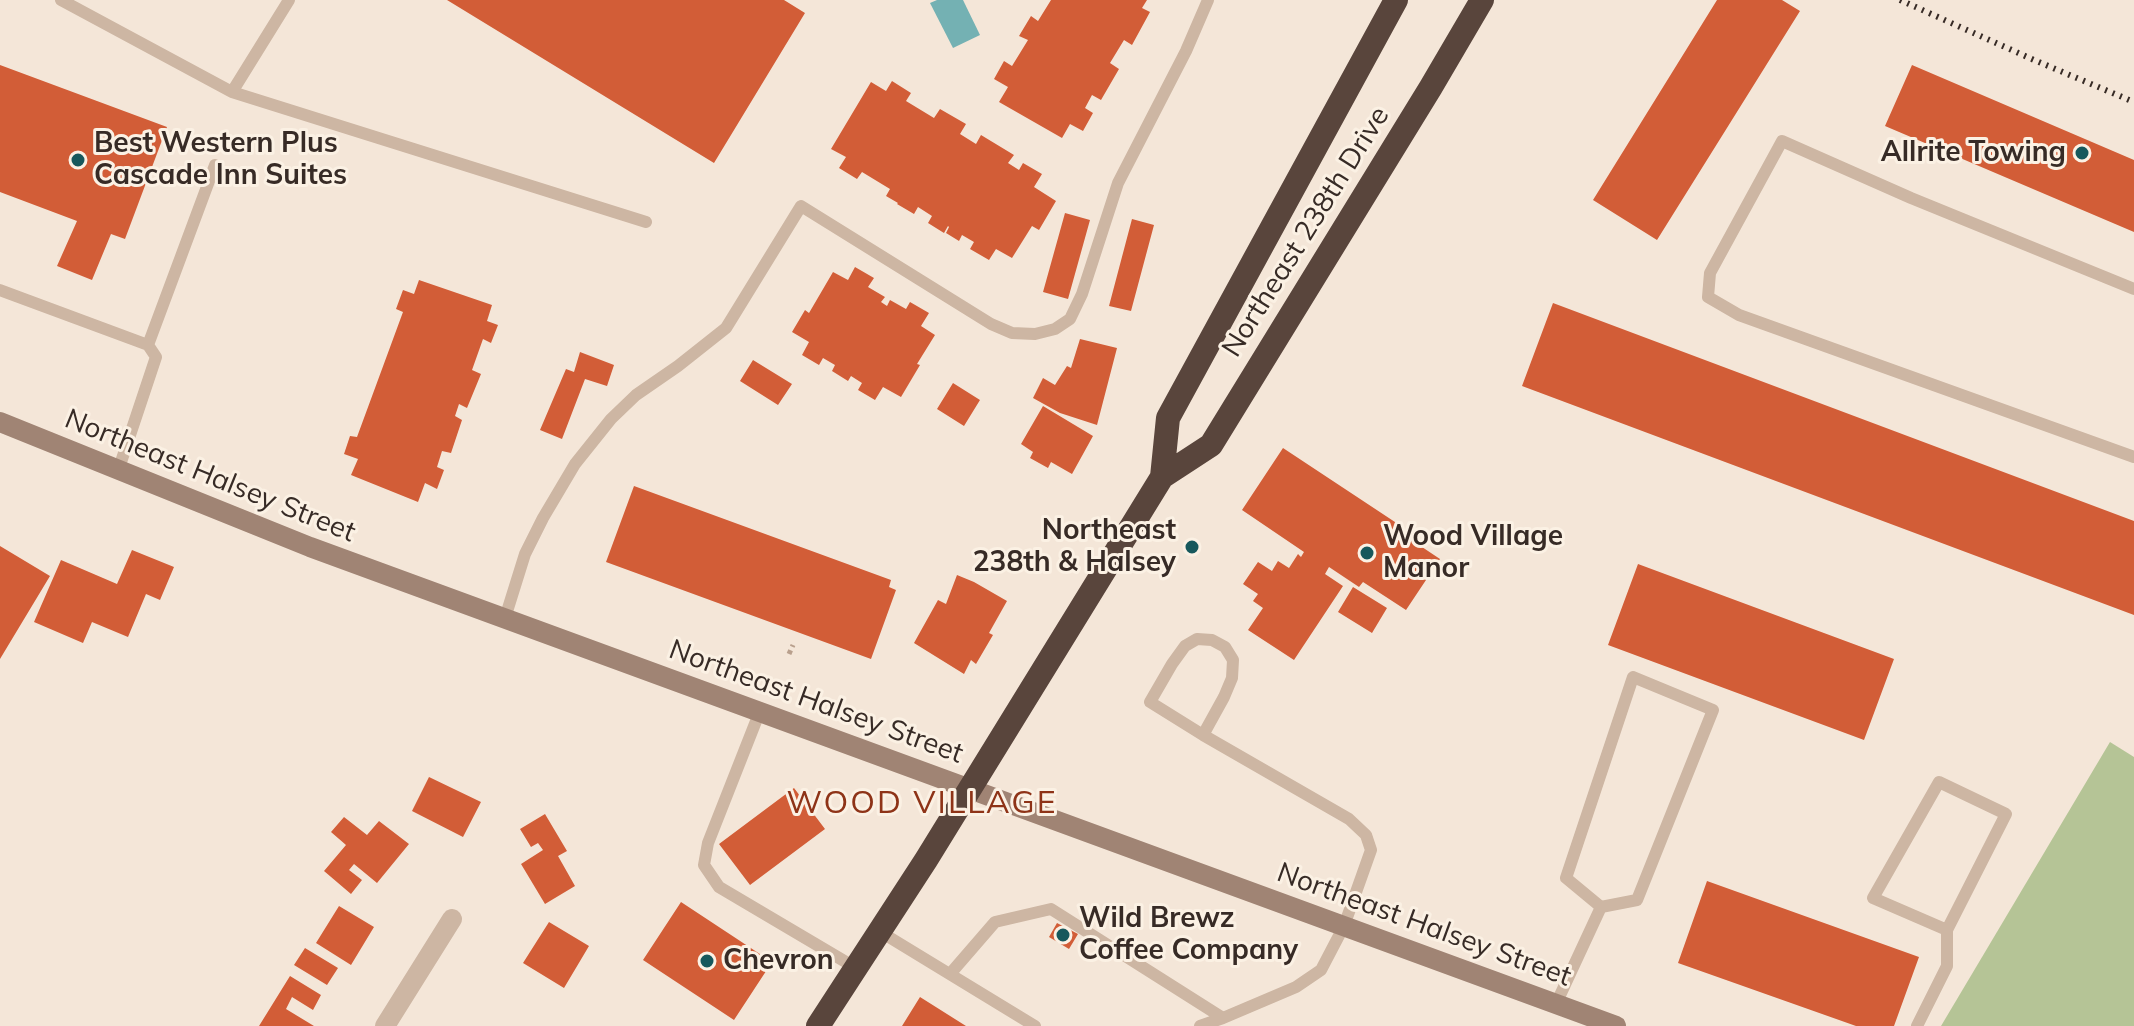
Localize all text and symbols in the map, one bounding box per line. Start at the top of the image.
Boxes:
street label: Northeast 238th Drive [1215,101,1397,363]
place label: Best Western Plus Cascade Inn Suites [94,127,347,193]
place label: Allrite Towing [1881,136,2066,170]
marker: Allrite Towing [2073,144,2091,162]
marker: Best Western Plus Cascade Inn Suites [69,151,87,169]
street label: Northeast Halsey Street [60,402,360,550]
place label: Northeast 238th & Halsey [973,514,1176,580]
place label: Wood Village Manor [1383,520,1563,586]
marker: Northeast 238th & Halsey [1183,538,1201,556]
marker: Wood Village Manor [1358,544,1376,562]
street label: Northeast Halsey Street [664,633,968,771]
district label: WOOD VILLAGE [787,784,1057,822]
street label: Northeast Halsey Street [1272,856,1576,994]
place label: Wild Brewz Coffee Company [1079,902,1298,968]
marker: Wild Brewz Coffee Company [1054,926,1072,944]
place label: Chevron [723,944,834,978]
marker: Chevron [698,952,716,970]

